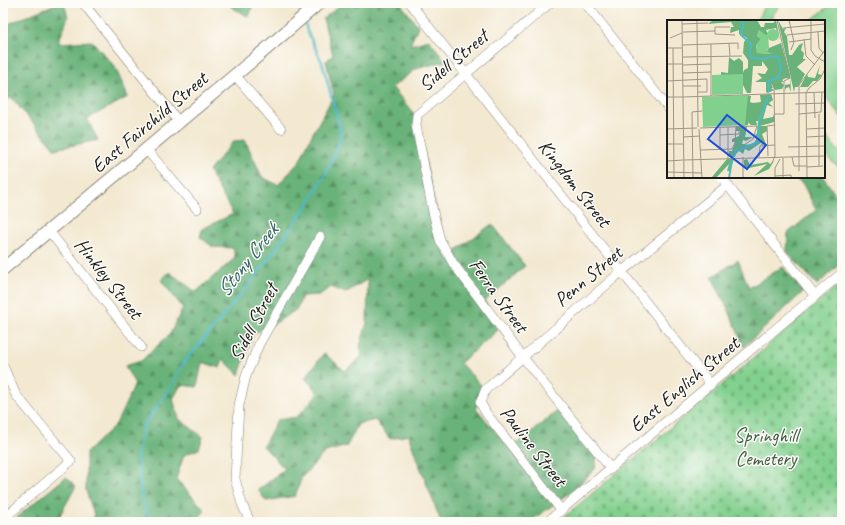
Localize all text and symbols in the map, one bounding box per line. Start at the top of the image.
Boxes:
inset map [667,20,825,178]
street label: Sidell Street [413,22,496,97]
street label: East Fairchild Street [86,65,214,178]
street label: Kingdom Street [533,135,618,234]
water label: Stony Creek [210,216,286,302]
street label: Hinkley Street [69,233,150,326]
street label: Penn Street [549,239,629,312]
street label: Ferra Street [463,253,535,339]
street label: Sidell Street [223,276,285,365]
street label: East English Street [624,330,746,438]
street label: Pauline Street [494,401,574,493]
park label: Springhill Cemetery [734,423,802,471]

